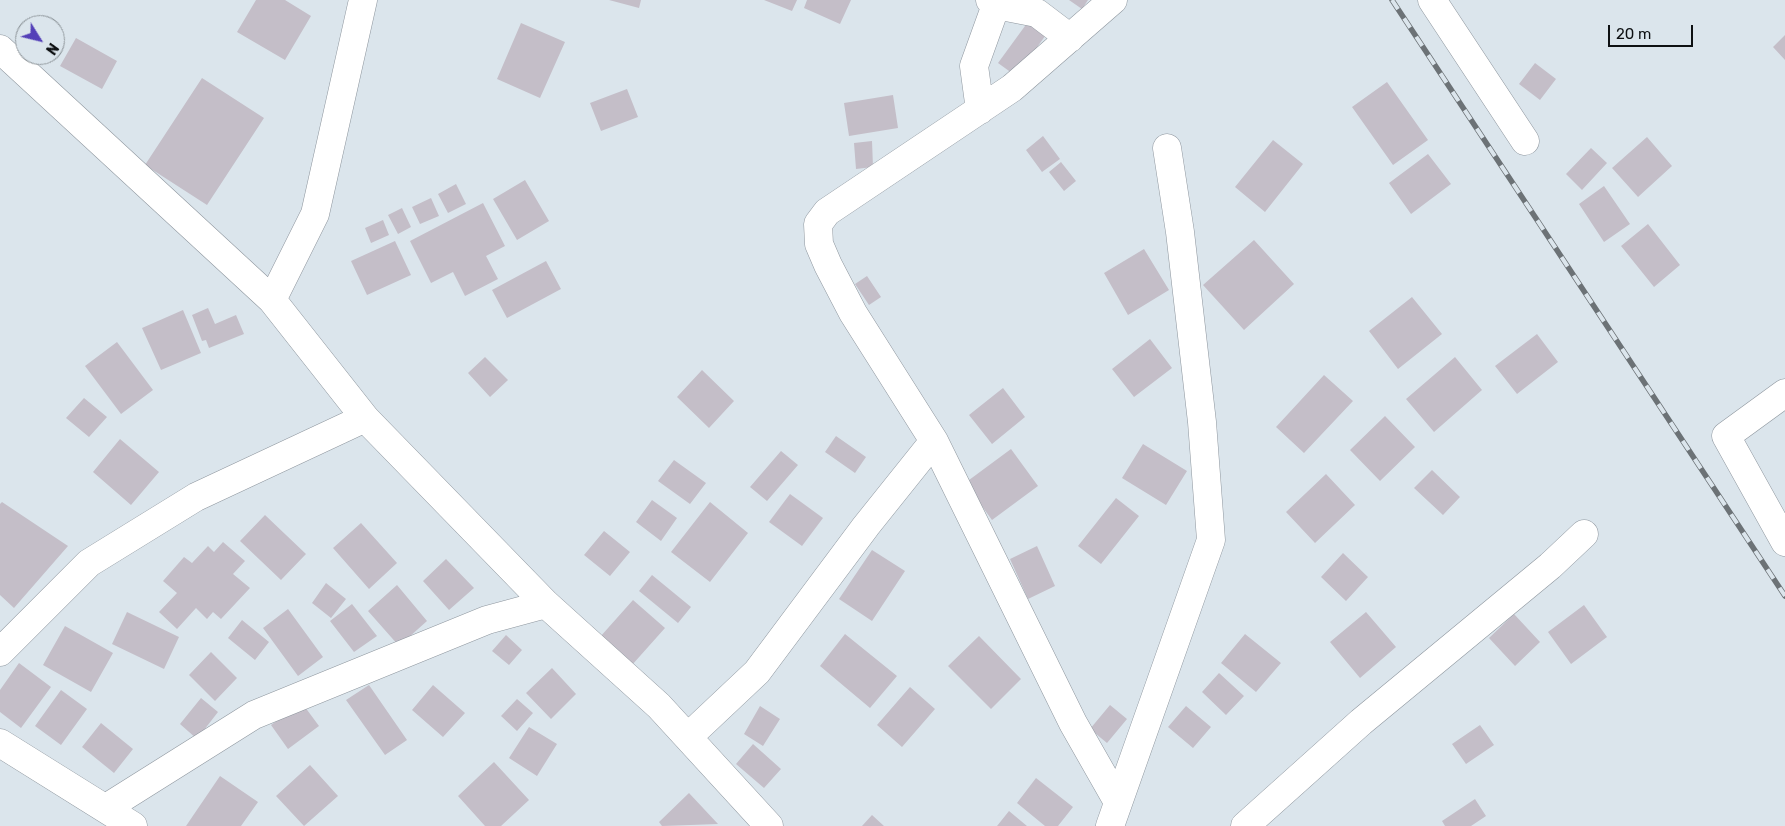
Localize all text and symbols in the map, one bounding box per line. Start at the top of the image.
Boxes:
north arrow [15,15,65,65]
scale bar [1610,15,1695,47]
text: 20 m [1616,25,1651,43]
text: N [42,39,62,58]

